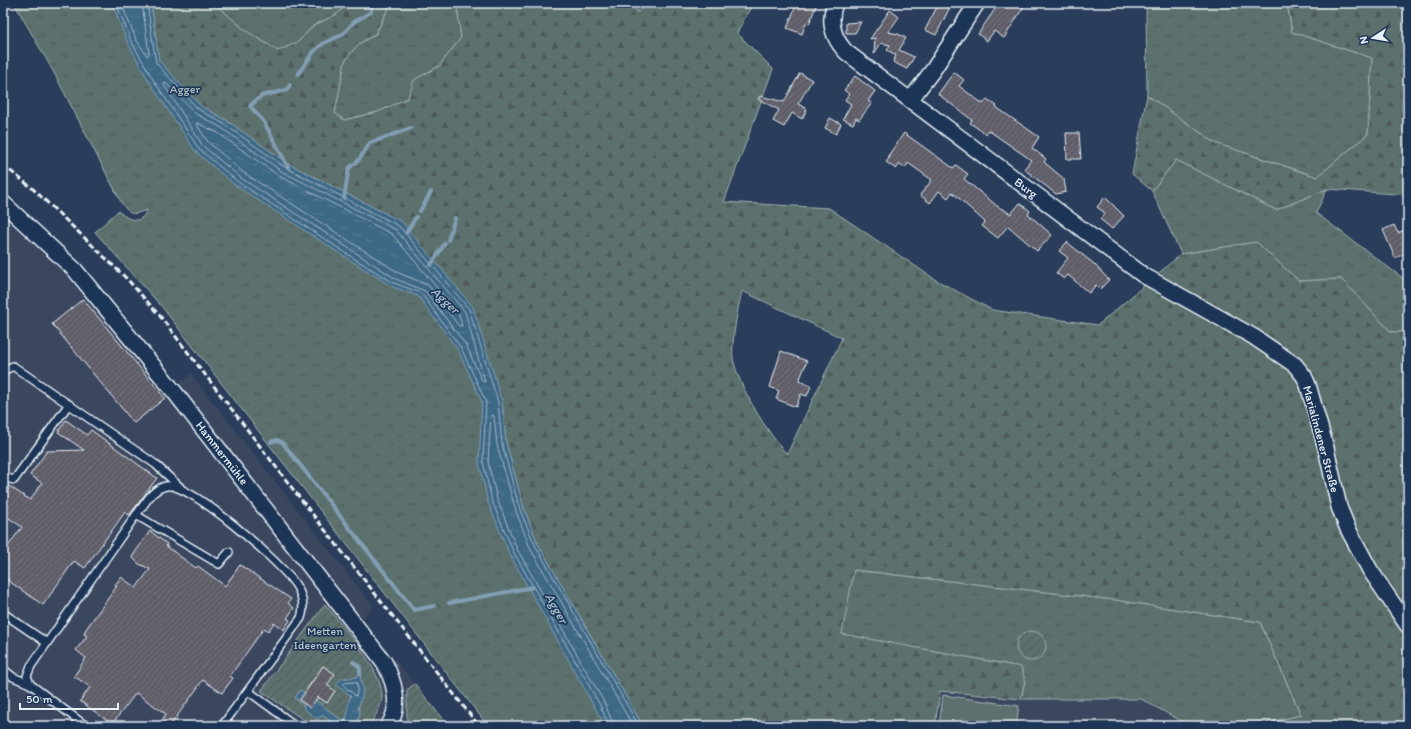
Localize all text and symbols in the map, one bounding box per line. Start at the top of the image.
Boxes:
north arrow [1353,18,1393,58]
text: N [1357,35,1371,45]
park label: Agger [170,82,200,96]
street label: Burg [1012,175,1041,202]
water label: Agger [428,284,464,318]
street label: Marialindener Straße [1300,384,1342,494]
street label: Hammermühle [193,418,251,488]
water label: Agger [542,590,572,628]
park label: Metten Ideengarten [293,624,357,652]
scale bar [20,685,118,711]
text: 50 m [26,692,52,706]

